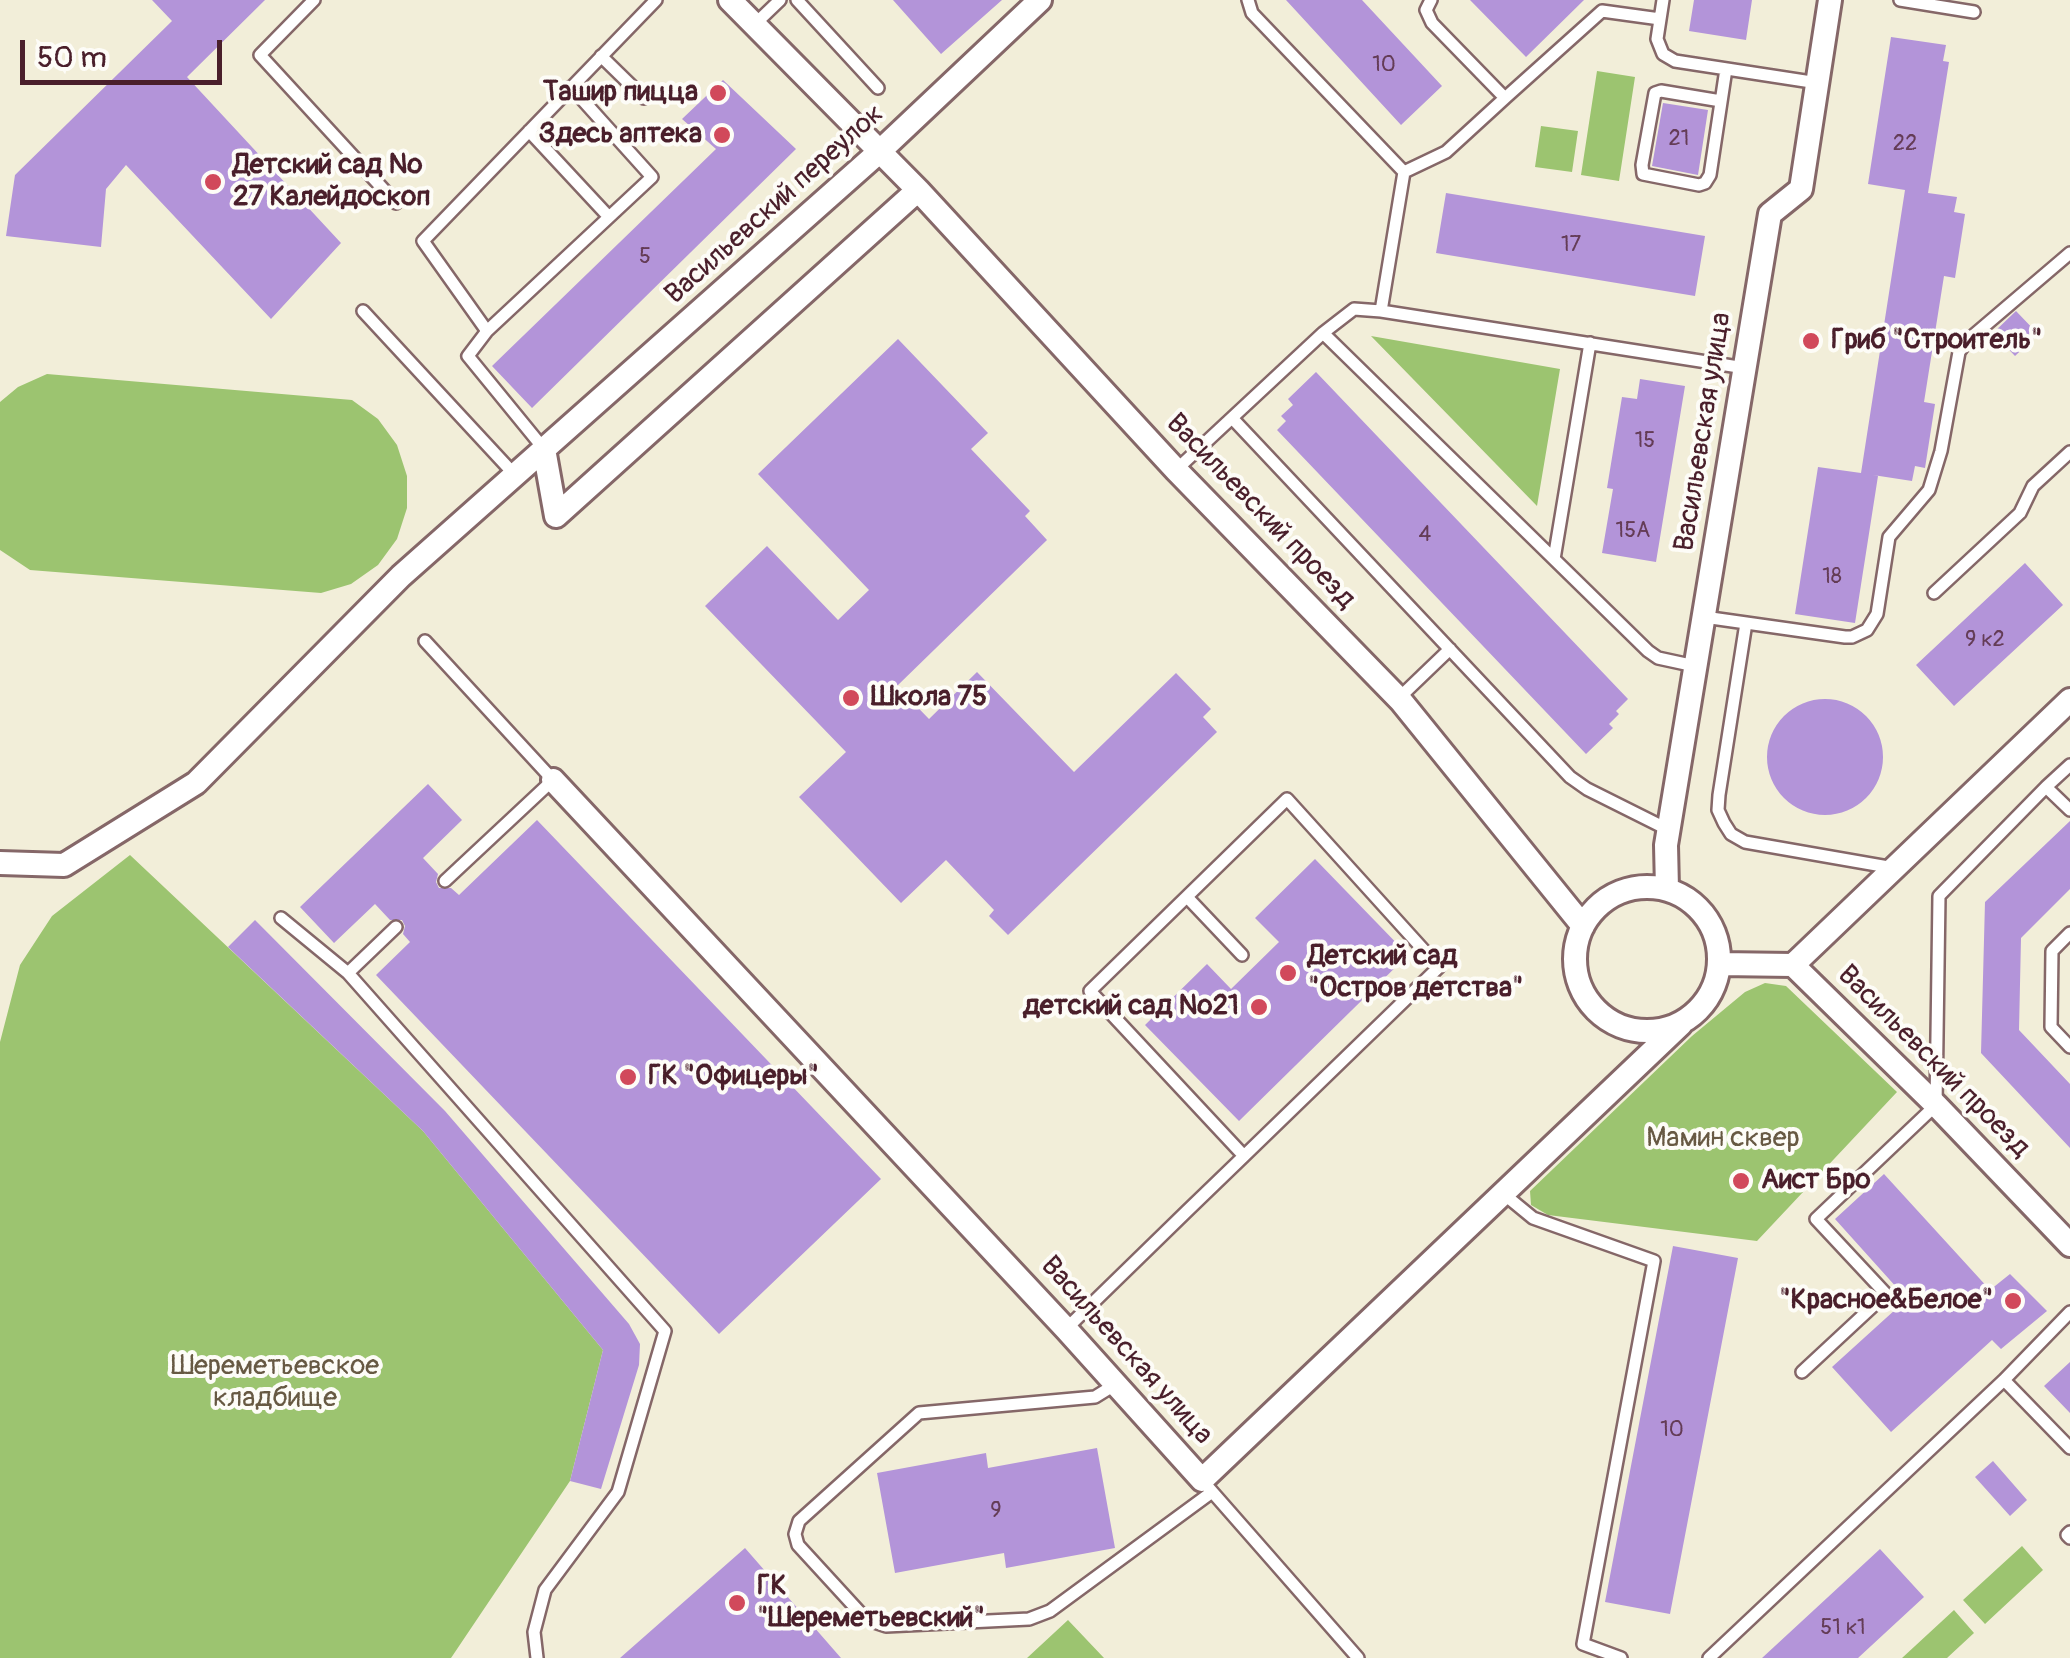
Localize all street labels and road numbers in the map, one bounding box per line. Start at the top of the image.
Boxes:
street label: Васильевский переулок [659,98,891,312]
street label: Васильевская улица [1669,310,1739,554]
street label: Васильевский проезд [1158,408,1362,616]
street label: Васильевский проезд [1830,959,2036,1165]
street label: Васильевская улица [1033,1250,1219,1452]

